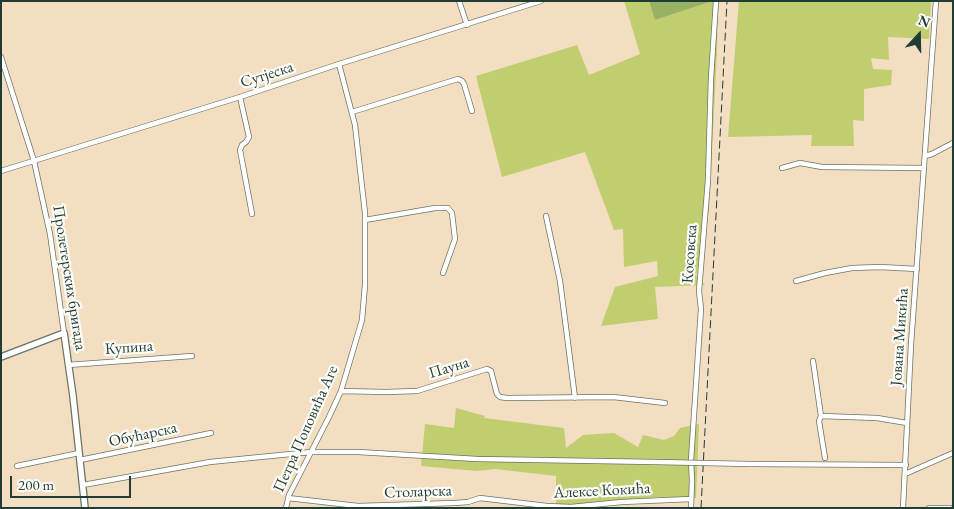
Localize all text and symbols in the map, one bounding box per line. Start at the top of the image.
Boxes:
north arrow [894,10,944,60]
text: N [916,11,933,31]
street label: Сутјеска [238,57,296,93]
street label: Пролетерских бригада [48,204,90,352]
street label: Косовска [678,224,702,284]
street label: Јована Микића [887,287,913,387]
street label: Купина [104,337,154,359]
street label: Пауна [426,353,472,383]
street label: Петра Поповића Аге [269,363,343,495]
street label: Обућарска [107,418,179,452]
scale bar [12,466,134,498]
text: 200 m [18,475,54,494]
street label: Алексе Кокића [553,479,651,503]
street label: Столарска [384,481,452,503]

